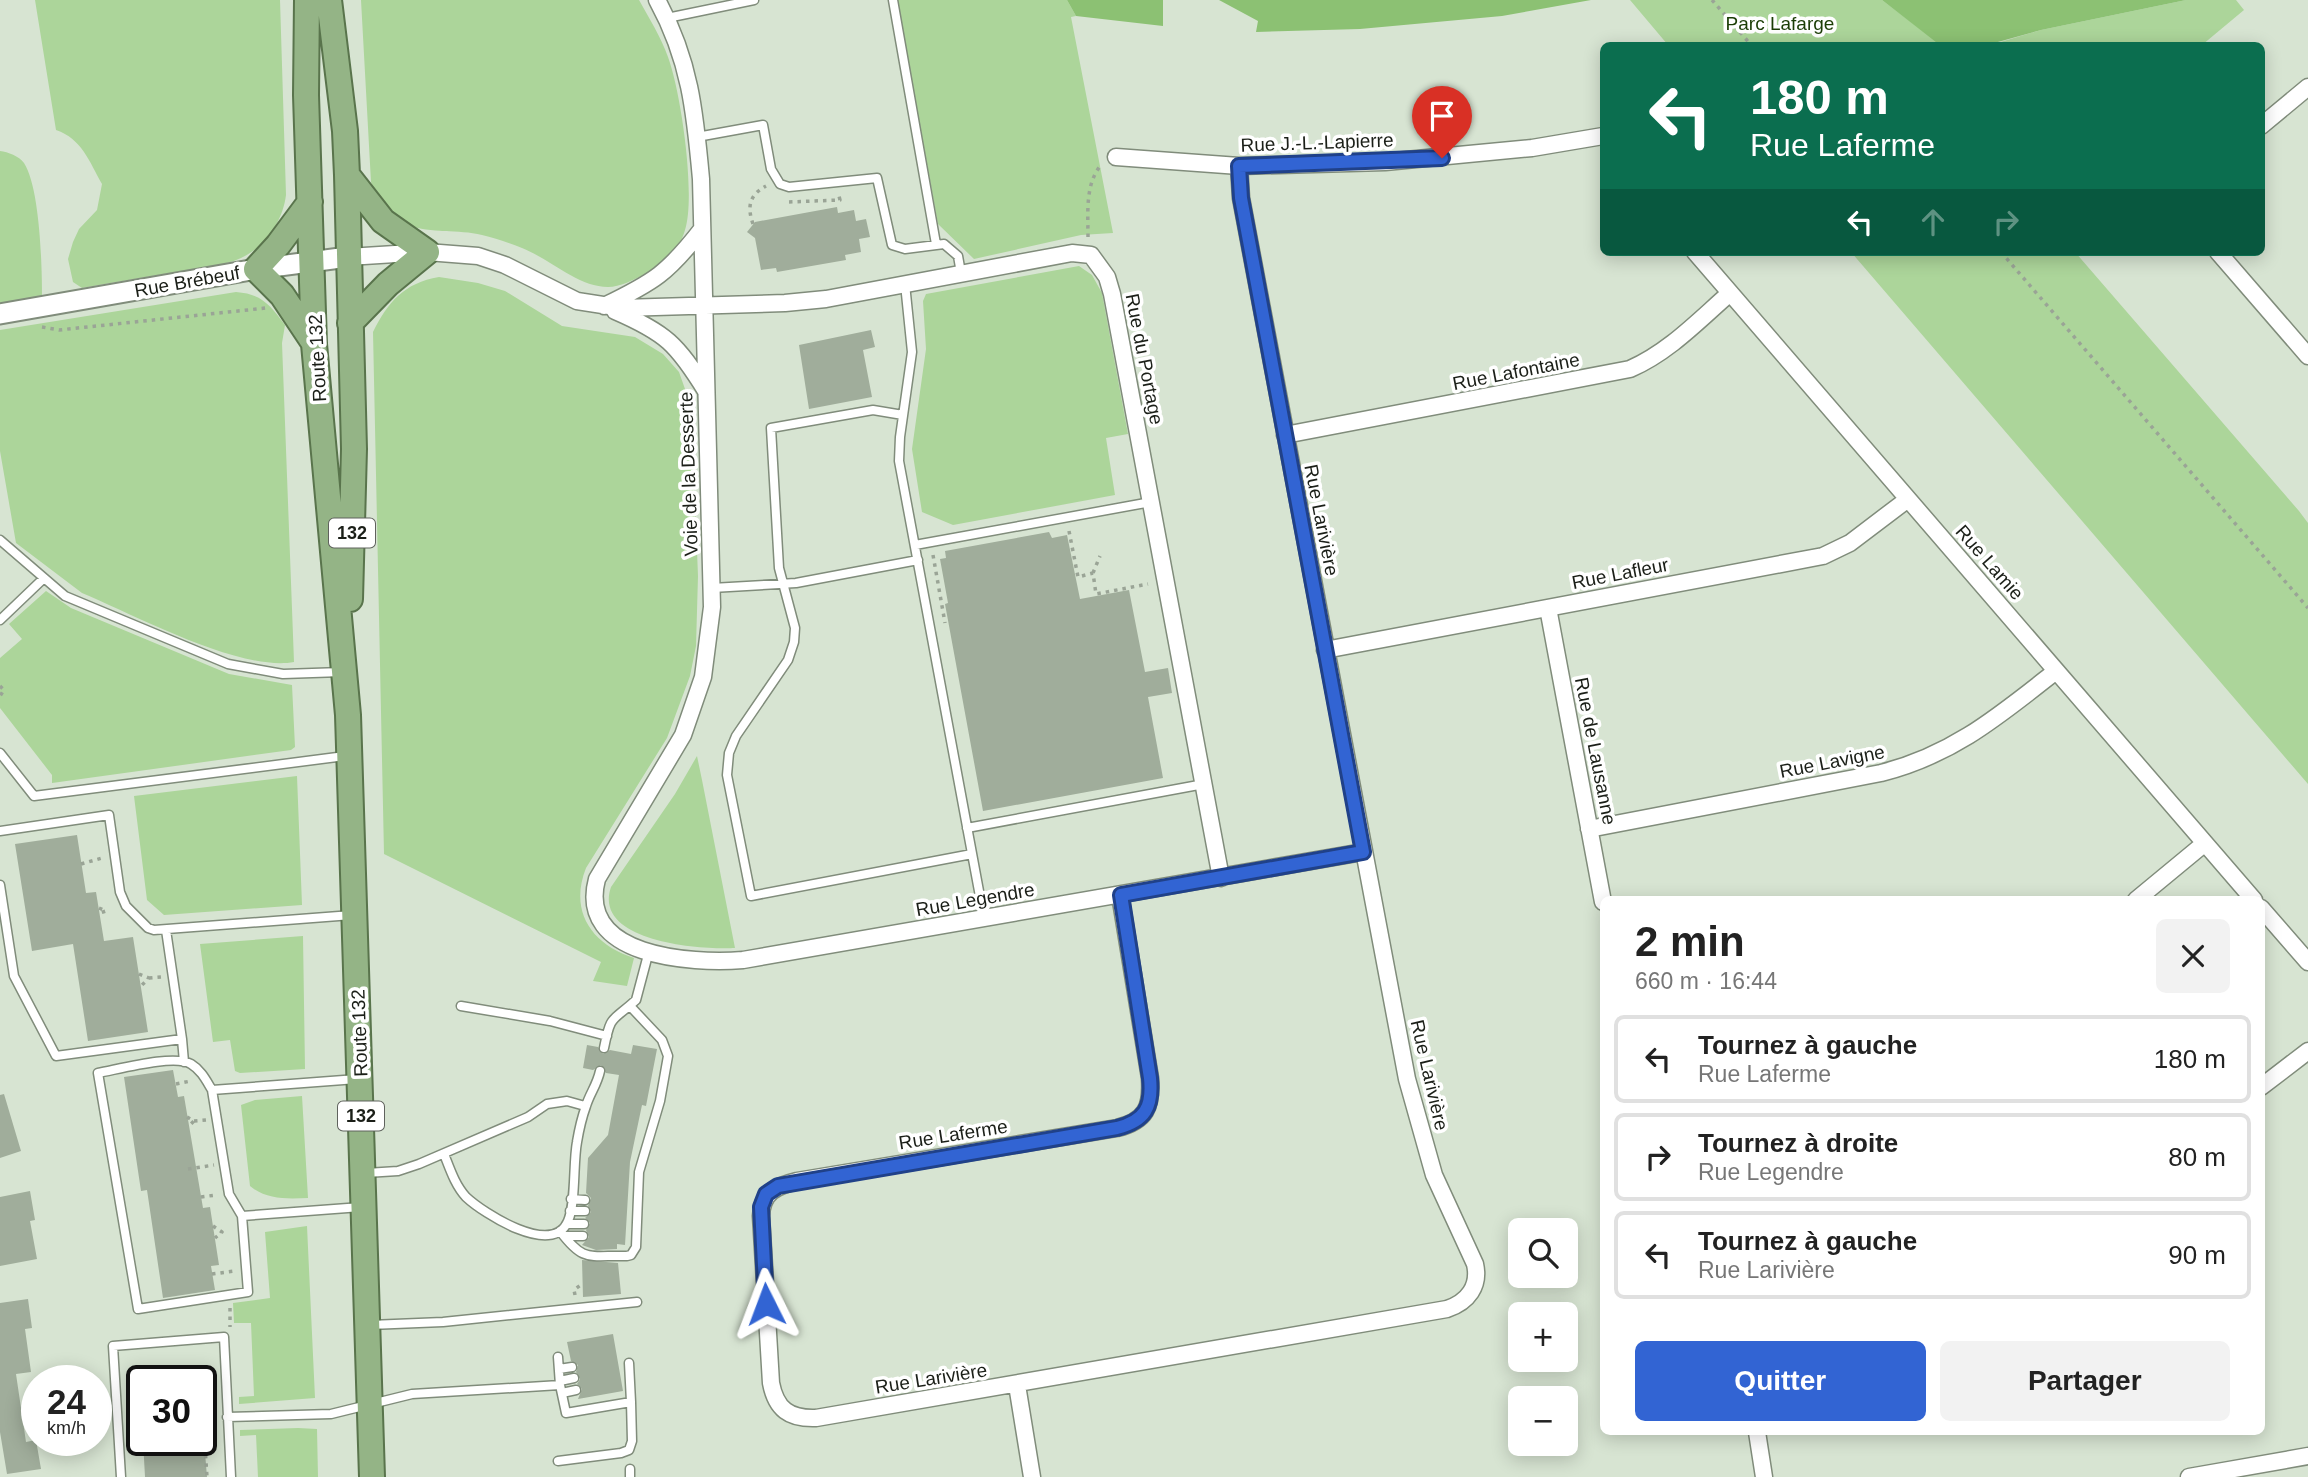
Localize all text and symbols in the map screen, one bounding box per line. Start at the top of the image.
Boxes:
park label: Parc Lafarge [1726,13,1834,34]
icon: left [1635,70,1726,161]
text: 180 m [1750,70,1889,124]
pin [1412,86,1472,158]
icon: arrive [1423,97,1461,135]
text: Rue Laferme [1750,127,1935,163]
street label: Rue J.-L.-Lapierre [1240,129,1394,156]
icon: left [1841,203,1879,241]
icon: ahead [1914,203,1952,241]
icon: right [1987,203,2025,241]
street label: Rue Brébeuf [133,262,242,301]
street label: Rue du Portage [1122,292,1168,426]
street label: Route 132 [305,314,330,402]
street label: Rue Lafontaine [1451,349,1581,394]
street label: Voie de la Desserte [675,391,702,557]
street label: Rue Larivière [1300,463,1343,578]
road number: 132 [329,518,375,548]
street label: Rue Lamie [1952,521,2028,604]
street label: Rue Lafleur [1570,554,1671,593]
street label: Rue de Lausanne [1571,675,1620,827]
street label: Rue Lavigne [1778,741,1886,782]
street label: Rue Legendre [914,879,1036,920]
text: 2 min [1635,918,1745,965]
button: close [2156,919,2230,993]
text: 660 m · 16:44 [1635,968,1777,994]
street label: Route 132 [347,989,372,1077]
street label: Rue Larivière [1407,1018,1452,1133]
text: Tournez à gauche [1698,1030,1917,1060]
icon: left [1639,1040,1677,1078]
text: 180 m [2154,1044,2226,1074]
text: Rue Laferme [1698,1061,1831,1087]
road number: 132 [338,1101,384,1130]
street label: Rue Laferme [897,1116,1009,1153]
text: Tournez à droite [1698,1128,1898,1158]
icon: right [1639,1138,1677,1176]
text: 80 m [2168,1142,2226,1172]
text: Rue Legendre [1698,1159,1844,1185]
map controls [1508,1218,1578,1456]
button: search [1508,1218,1578,1288]
text: Tournez à gauche [1698,1226,1917,1256]
icon: left [1639,1236,1677,1274]
text: 90 m [2168,1240,2226,1270]
text: Rue Larivière [1698,1257,1835,1283]
position arrow [729,1267,803,1341]
button: + [1508,1302,1578,1372]
button: Quitter [1635,1341,1926,1421]
button: Partager [1940,1341,2230,1421]
street label: Rue Larivière [874,1359,989,1398]
speed limit sign: 30 [126,1365,217,1456]
text: 24 [47,1382,86,1421]
button: − [1508,1386,1578,1456]
text: km/h [47,1418,86,1438]

